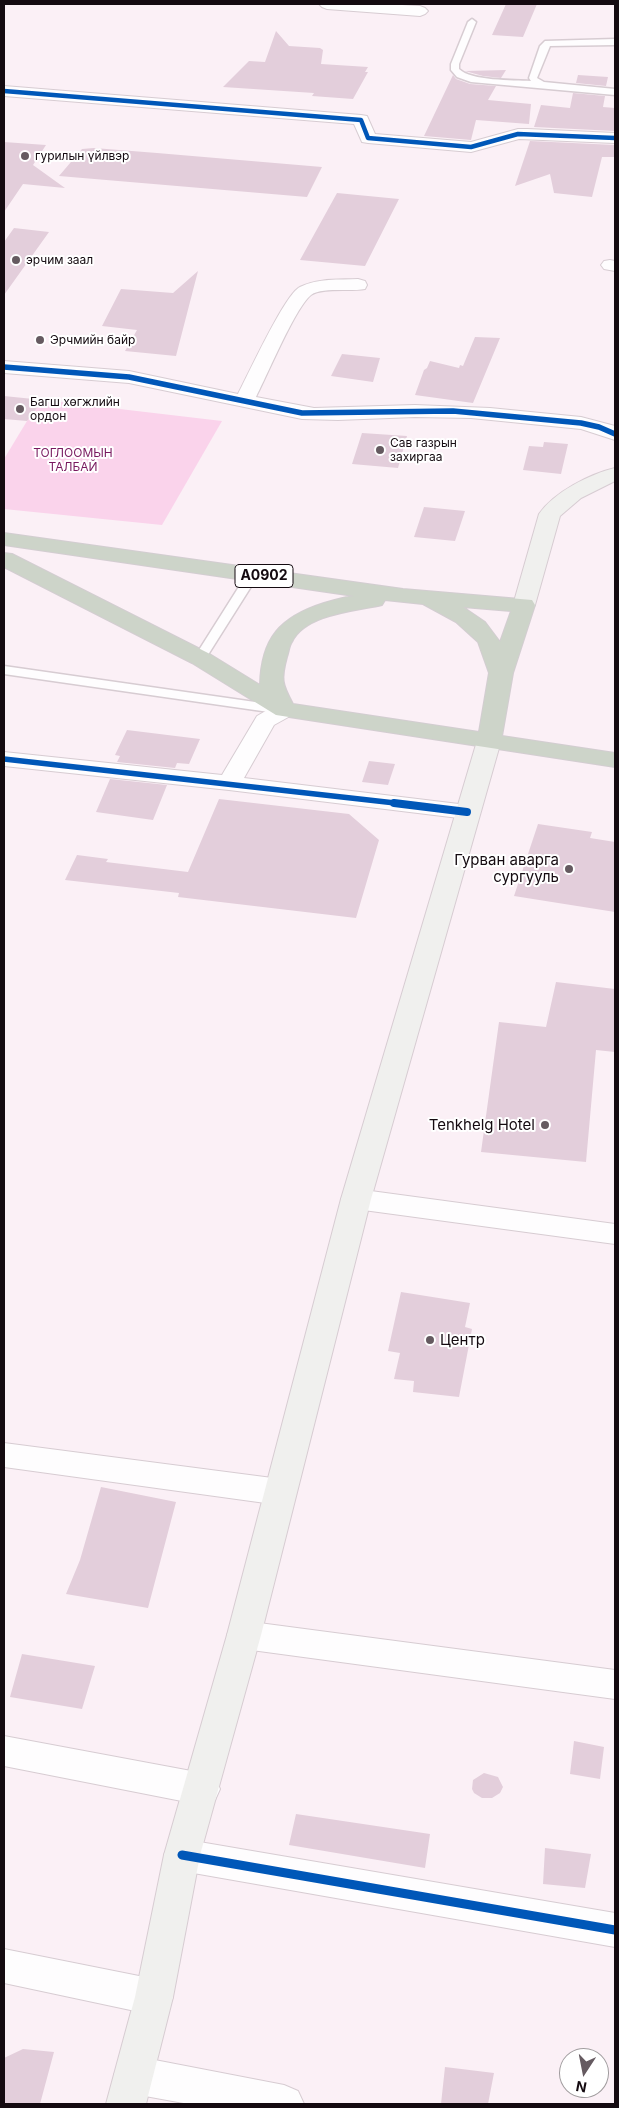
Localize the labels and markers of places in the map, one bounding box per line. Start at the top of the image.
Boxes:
place label: гурилын үйлвэр [35,149,129,163]
marker: гурилын үйлвэр [19,150,31,162]
place label: эрчим заал [26,253,93,267]
marker: эрчим заал [10,254,22,266]
place label: Эрчмийн байр [50,333,135,347]
marker: Эрчмийн байр [34,334,46,346]
place label: Багш хөгжлийн ордон [30,395,120,423]
marker: Багш хөгжлийн ордон [14,403,26,415]
place label: Сав газрын захиргаа [390,436,457,464]
marker: Сав газрын захиргаа [374,444,386,456]
place label: Гурван аварга сургууль [454,851,559,886]
marker: Гурван аварга сургууль [563,863,575,875]
place label: Tenkhelg Hotel [429,1116,535,1134]
marker: Tenkhelg Hotel [539,1119,551,1131]
place label: Центр [440,1331,485,1349]
marker: Центр [424,1334,436,1346]

